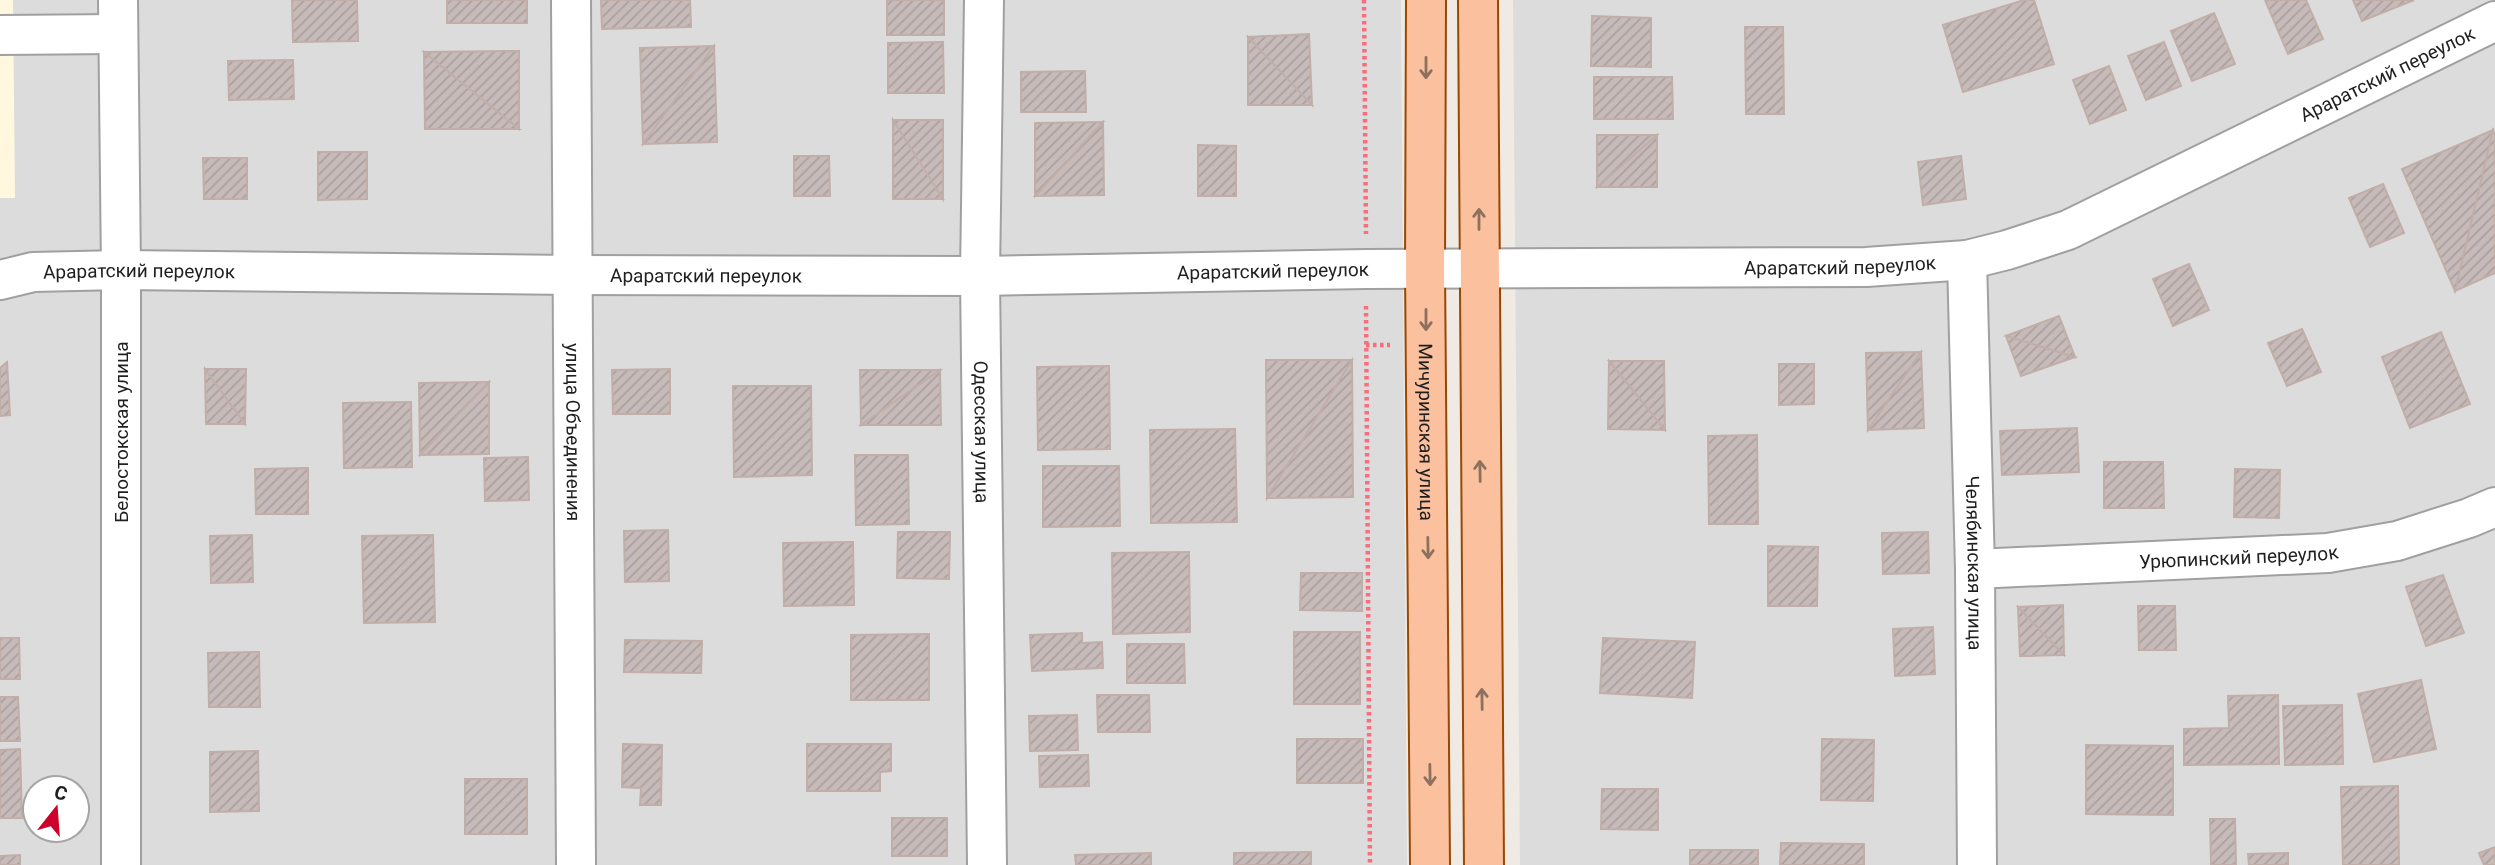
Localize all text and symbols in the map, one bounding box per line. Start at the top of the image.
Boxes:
street label: Араратский переулок [2296,21,2479,127]
one-way arrow [1419,56,1433,79]
one-way arrow [1472,208,1486,231]
street label: Араратский переулок [1744,251,1937,279]
street label: Араратский переулок [1177,258,1370,284]
street label: Араратский переулок [43,259,236,284]
street label: Араратский переулок [610,264,803,288]
one-way arrow [1419,308,1433,331]
street label: Белостокская улица [110,341,133,523]
street label: улица Объединения [561,343,585,521]
street label: Мичуринская улица [1414,343,1438,521]
street label: Одесская улица [969,361,994,503]
one-way arrow [1473,460,1487,483]
street label: Челябинская улица [1961,475,1987,650]
one-way arrow [1421,536,1435,559]
street label: Урюпинский переулок [2139,540,2341,574]
one-way arrow [1475,688,1489,711]
one-way arrow [1423,763,1437,786]
north arrow [21,774,91,844]
text: С [52,780,70,806]

